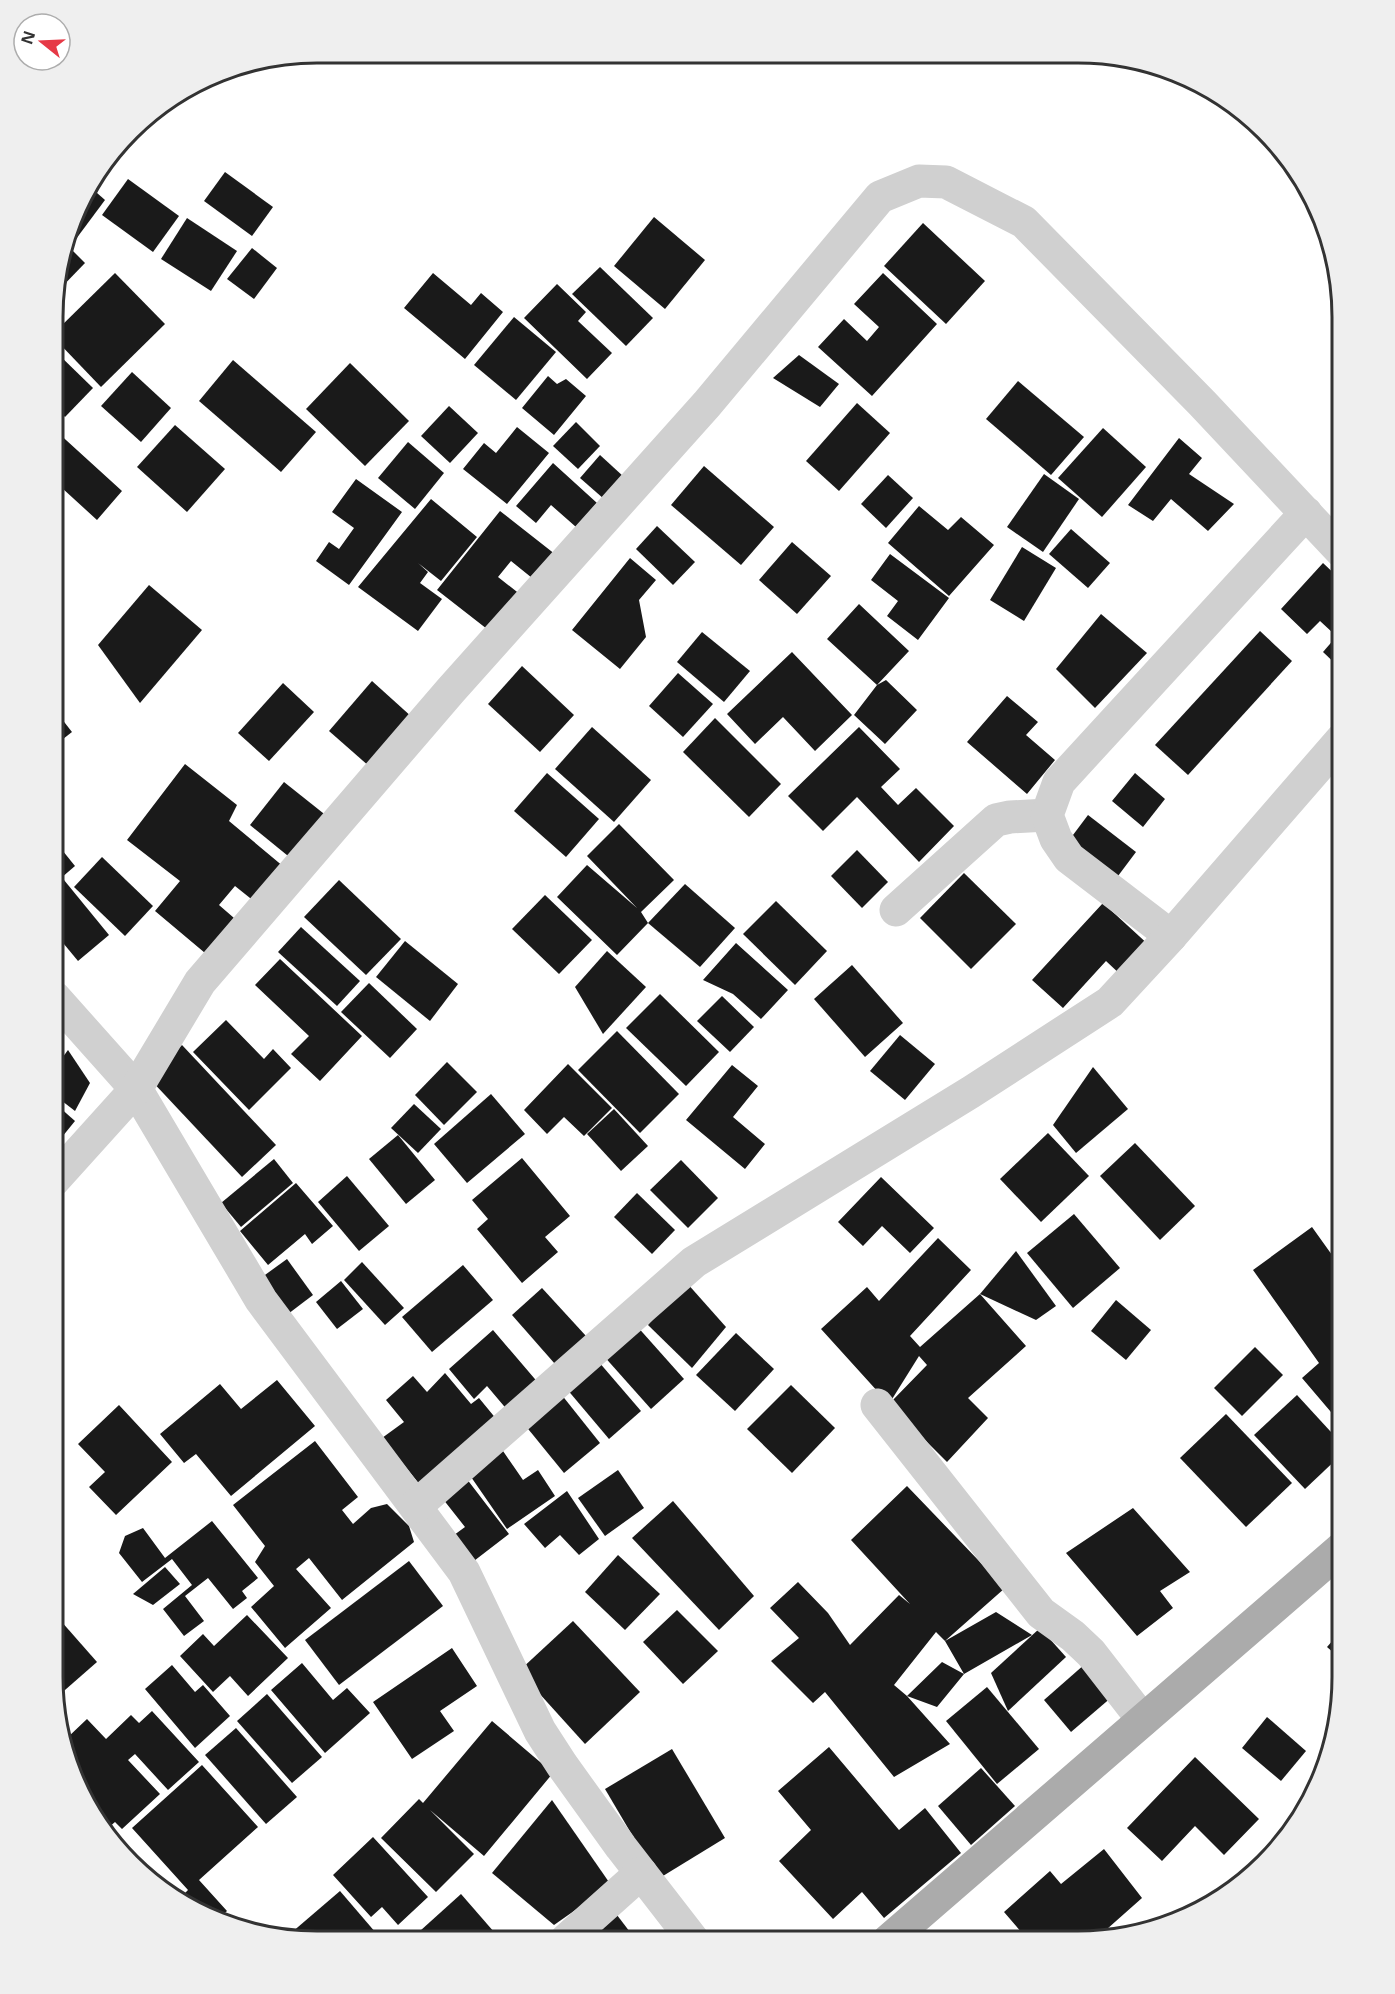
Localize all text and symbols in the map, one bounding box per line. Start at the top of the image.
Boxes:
north arrow [12,12,72,72]
text: N [15,28,40,47]

